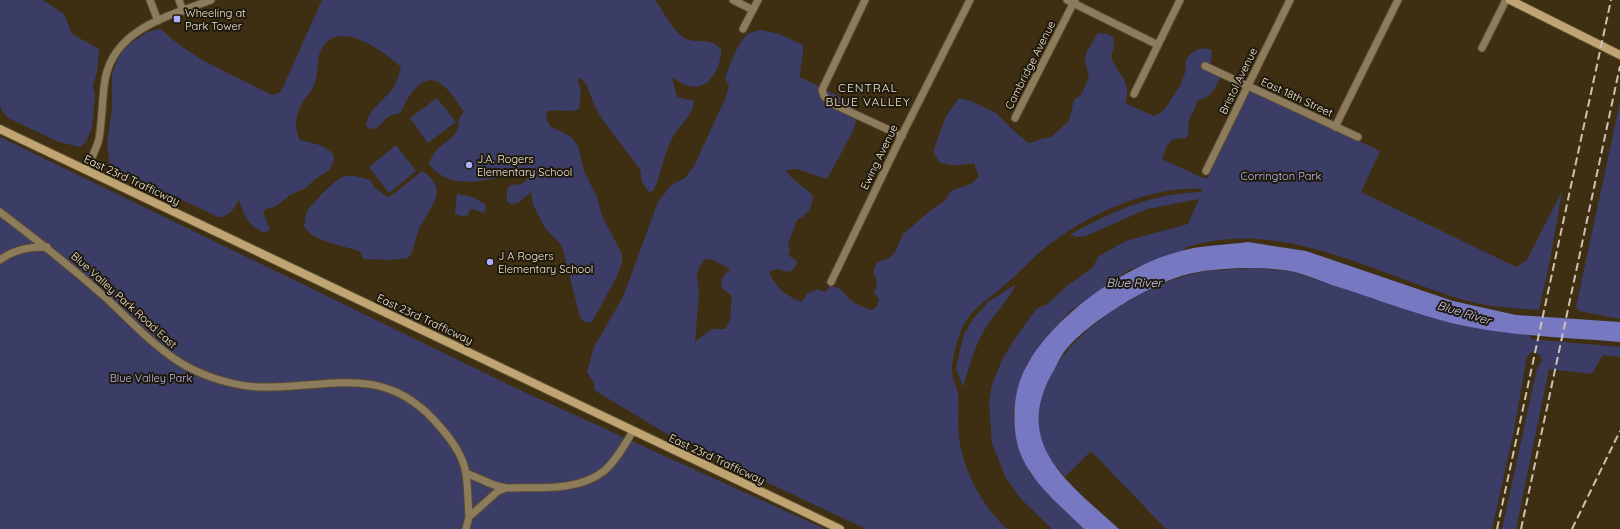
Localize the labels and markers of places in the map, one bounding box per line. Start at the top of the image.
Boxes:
place label: Wheeling at Park Tower [185,6,246,33]
marker: Wheeling at Park Tower [172,14,182,24]
place label: J.A. Rogers Elementary School [477,152,572,179]
marker: J.A. Rogers Elementary School [464,160,474,170]
place label: J A Rogers Elementary School [498,249,593,276]
marker: J A Rogers Elementary School [485,257,495,267]

